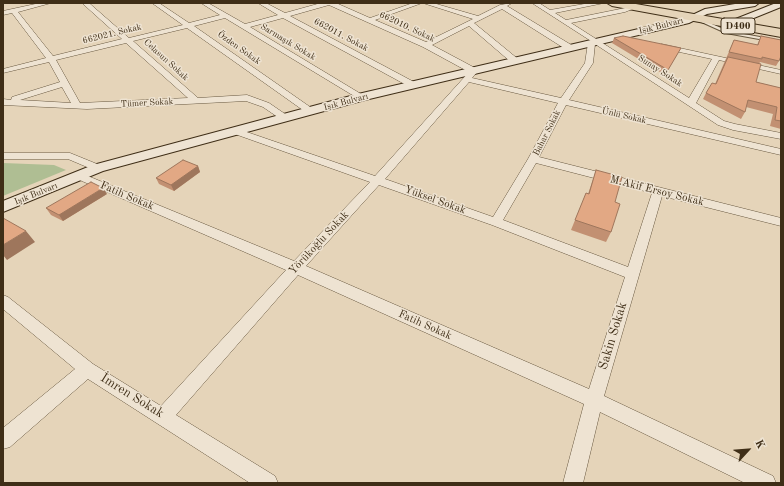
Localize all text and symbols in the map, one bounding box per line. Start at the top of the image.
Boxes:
street label: 662010. Sokak [377,9,437,45]
street label: Işık Bulvarı [638,15,684,37]
street label: 662011. Sokak [312,16,370,54]
road number: D400 [721,18,755,34]
street label: 662021. Sokak [81,21,143,47]
street label: Sarmaşık Sokak [258,21,318,63]
street label: Özden Sokak [215,29,263,67]
street label: Celasun Sokak [141,37,191,83]
street label: Sunay Sokak [636,53,684,89]
street label: Işık Bulvarı [323,91,369,113]
street label: Tümer Sokak [120,96,174,110]
street label: Ünlü Sokak [601,106,647,126]
street label: Bahar Sokak [531,108,563,158]
street label: M.Akif Ersoy Sokak [609,173,705,209]
street label: Fatih Sokak [98,179,156,213]
street label: Işık Bulvarı [13,180,59,208]
street label: Yüksel Sokak [402,183,468,217]
street label: Yörükoğlu Sokak [286,208,352,278]
street label: Sakin Sokak [595,300,631,372]
street label: Fatih Sokak [396,307,454,343]
street label: İmren Sokak [97,370,167,422]
north arrow [728,430,768,470]
text: K [752,438,766,451]

